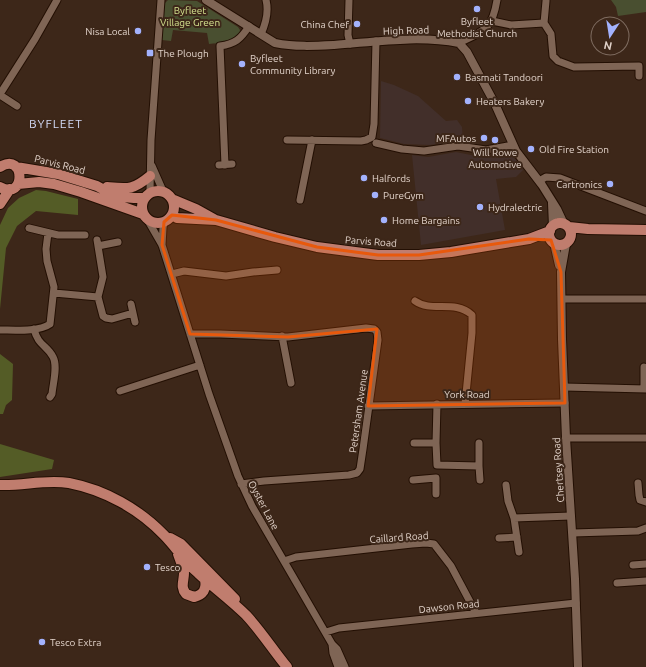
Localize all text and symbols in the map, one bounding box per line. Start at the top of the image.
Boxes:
marker: Byfleet Methodist Church [472,4,482,14]
park label: Byfleet Village Green [160,5,220,28]
place label: Byfleet Methodist Church [437,16,517,39]
north arrow [590,16,630,56]
place label: China Chef [300,19,349,30]
marker: China Chef [352,19,362,29]
street label: High Road [383,24,429,37]
place label: Nisa Local [85,26,130,37]
marker: Nisa Local [133,26,143,36]
text: N [603,39,613,53]
marker: The Plough [145,48,155,58]
place label: The Plough [158,48,209,59]
place label: Byfleet Community Library [250,53,335,76]
marker: Byfleet Community Library [237,59,247,69]
marker: Basmati Tandoori [452,72,462,82]
place label: Basmati Tandoori [465,72,543,83]
marker: Heaters Bakery [463,96,473,106]
place label: Heaters Bakery [476,96,544,107]
district label: BYFLEET [29,117,83,130]
place label: MFAutos [436,133,476,144]
marker: MFAutos [479,133,489,143]
marker: Will Rowe Automotive [490,135,500,145]
marker: Old Fire Station [526,144,536,154]
place label: Old Fire Station [539,144,609,155]
place label: Will Rowe Automotive [468,147,522,170]
street label: Parvis Road [33,153,87,176]
marker: Halfords [359,173,369,183]
place label: Halfords [372,173,410,184]
place label: Cartronics [556,179,602,190]
marker: Cartronics [605,179,615,189]
marker: PureGym [370,190,380,200]
place label: PureGym [383,190,424,201]
marker: Hydralectric [475,202,485,212]
place label: Hydralectric [488,202,542,213]
marker: Home Bargains [379,215,389,225]
place label: Home Bargains [392,215,460,226]
street label: Parvis Road [345,234,397,249]
street label: Petersham Avenue [347,369,370,454]
street label: York Road [444,389,490,400]
street label: Chertsey Road [551,437,566,503]
street label: Oyster Lane [246,479,281,532]
street label: Caillard Road [369,530,429,545]
marker: Tesco [142,562,152,572]
place label: Tesco [155,562,181,573]
street label: Dawson Road [418,598,480,615]
marker: Tesco Extra [37,637,47,647]
place label: Tesco Extra [50,637,101,648]

